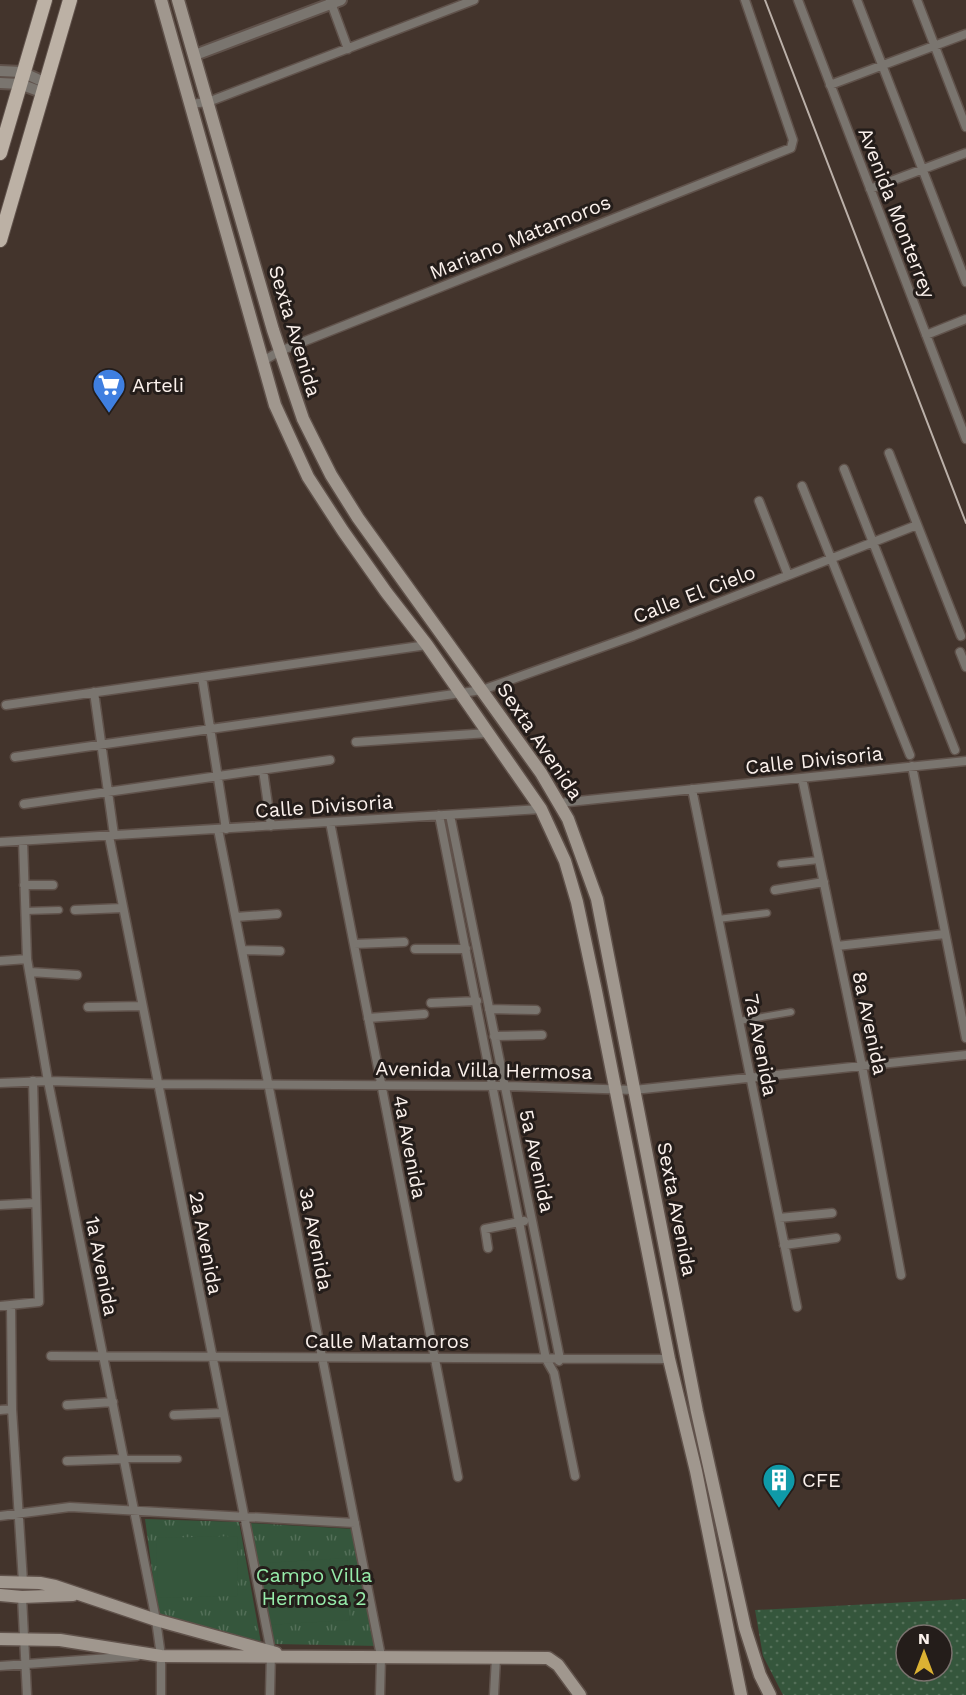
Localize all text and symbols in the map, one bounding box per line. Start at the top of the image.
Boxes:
street label: Avenida Monterrey [853,124,941,302]
street label: Mariano Matamoros [426,190,614,284]
street label: Sexta Avenida [264,262,326,400]
supermarket icon: Arteli [91,367,127,414]
place label: Arteli [132,373,184,397]
street label: Calle El Cielo [629,560,759,628]
street label: Sexta Avenida [492,678,588,804]
street label: Calle Divisoria [744,741,884,779]
street label: Calle Divisoria [254,789,394,823]
street label: 8a Avenida [847,969,893,1077]
street label: 7a Avenida [739,992,783,1098]
street label: Avenida Villa Hermosa [375,1056,593,1084]
street label: 4a Avenida [388,1093,432,1201]
street label: 5a Avenida [514,1107,560,1215]
street label: Sexta Avenida [652,1140,702,1278]
street label: 3a Avenida [294,1185,338,1293]
street label: 2a Avenida [184,1189,228,1297]
street label: 1a Avenida [81,1214,123,1318]
street label: Calle Matamoros [305,1329,469,1353]
building icon: CFE [761,1462,797,1509]
place label: CFE [802,1468,841,1492]
park label: Campo Villa Hermosa 2 [256,1563,372,1610]
north arrow [894,1623,954,1683]
text: N [918,1629,930,1648]

